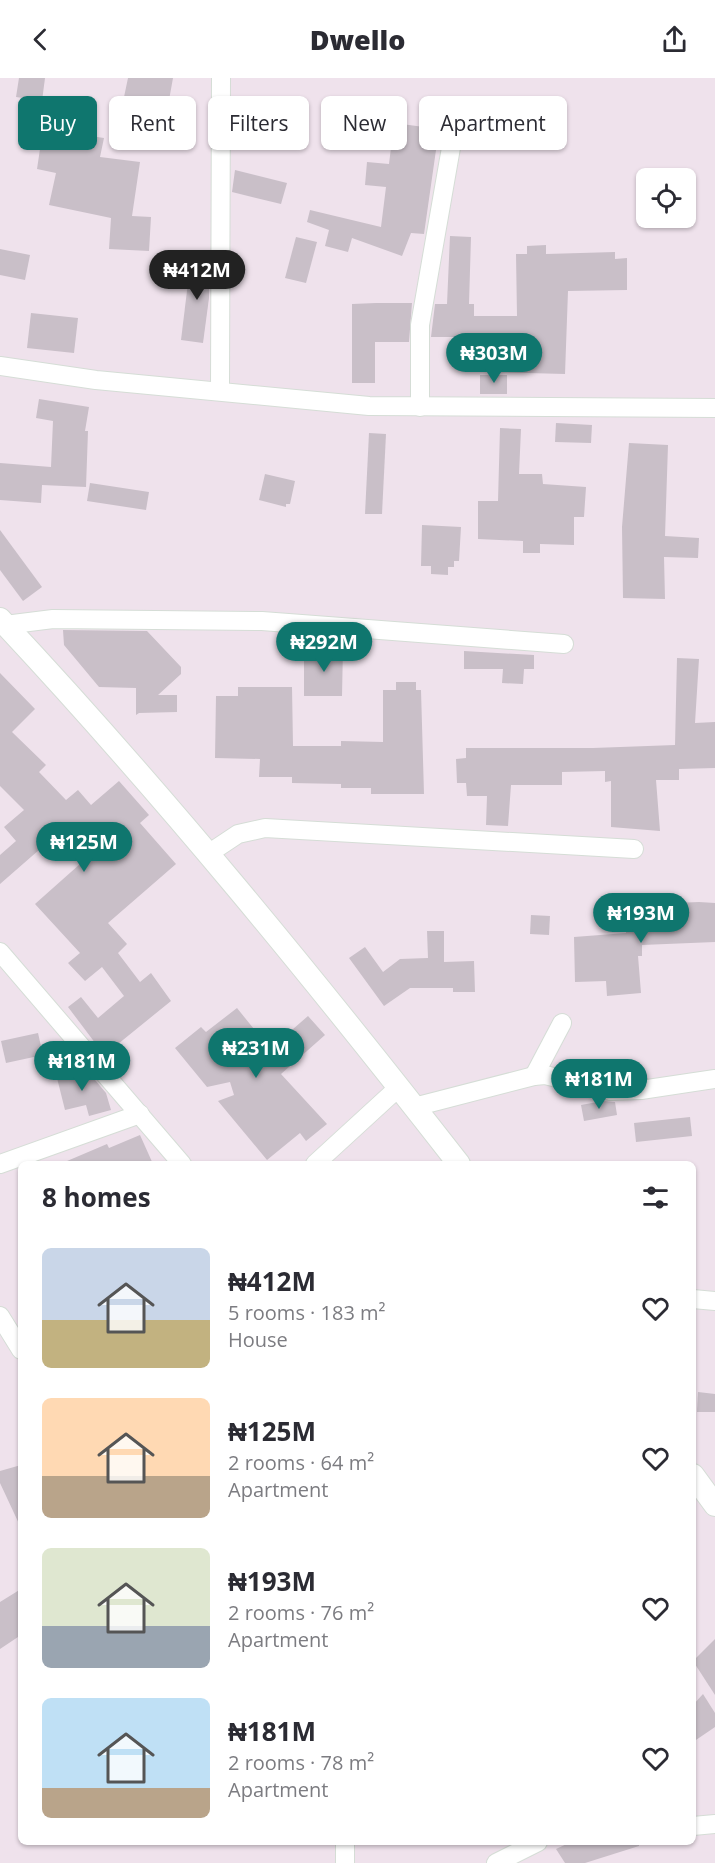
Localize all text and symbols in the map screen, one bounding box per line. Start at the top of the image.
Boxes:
text: Dwello [310,21,405,58]
icon: back [24,23,57,56]
icon: share [658,23,691,56]
chip: Buy [18,96,97,150]
chip: Rent [109,96,196,150]
chip: Filters [208,96,309,150]
chip: New [321,96,407,150]
chip: Apartment [419,96,567,150]
map controls [636,168,696,228]
button: locate [636,168,696,228]
pin: ₦412M [155,250,239,301]
text: ₦412M [163,256,231,283]
pin: ₦303M [452,333,536,384]
text: ₦303M [460,339,528,366]
pin: ₦292M [282,622,366,673]
text: ₦292M [290,628,358,655]
pin: ₦125M [42,822,126,873]
text: ₦125M [50,828,118,855]
pin: ₦193M [599,893,683,944]
text: ₦193M [607,899,675,926]
pin: ₦231M [214,1028,298,1079]
text: ₦231M [222,1034,290,1061]
pin: ₦181M [40,1041,124,1092]
text: ₦181M [48,1047,116,1074]
pin: ₦181M [557,1059,641,1110]
text: ₦181M [565,1065,633,1092]
text: 8 homes [42,1179,151,1215]
icon: filters [639,1181,672,1214]
text: ₦412M [228,1263,316,1299]
icon: home [90,1272,162,1344]
icon: heart [639,1292,672,1325]
text: 5 rooms · 183 m² [228,1299,386,1326]
text: House [228,1326,288,1353]
text: ₦125M [228,1413,316,1449]
icon: home [90,1422,162,1494]
icon: heart [639,1442,672,1475]
text: 2 rooms · 64 m² [228,1449,374,1476]
text: Apartment [228,1476,328,1503]
text: ₦193M [228,1563,316,1599]
icon: home [90,1572,162,1644]
icon: heart [639,1592,672,1625]
text: 2 rooms · 76 m² [228,1599,374,1626]
text: Apartment [228,1626,328,1653]
text: ₦181M [228,1713,316,1749]
icon: home [90,1722,162,1794]
icon: heart [639,1742,672,1775]
text: 2 rooms · 78 m² [228,1749,374,1776]
text: Apartment [228,1776,328,1803]

